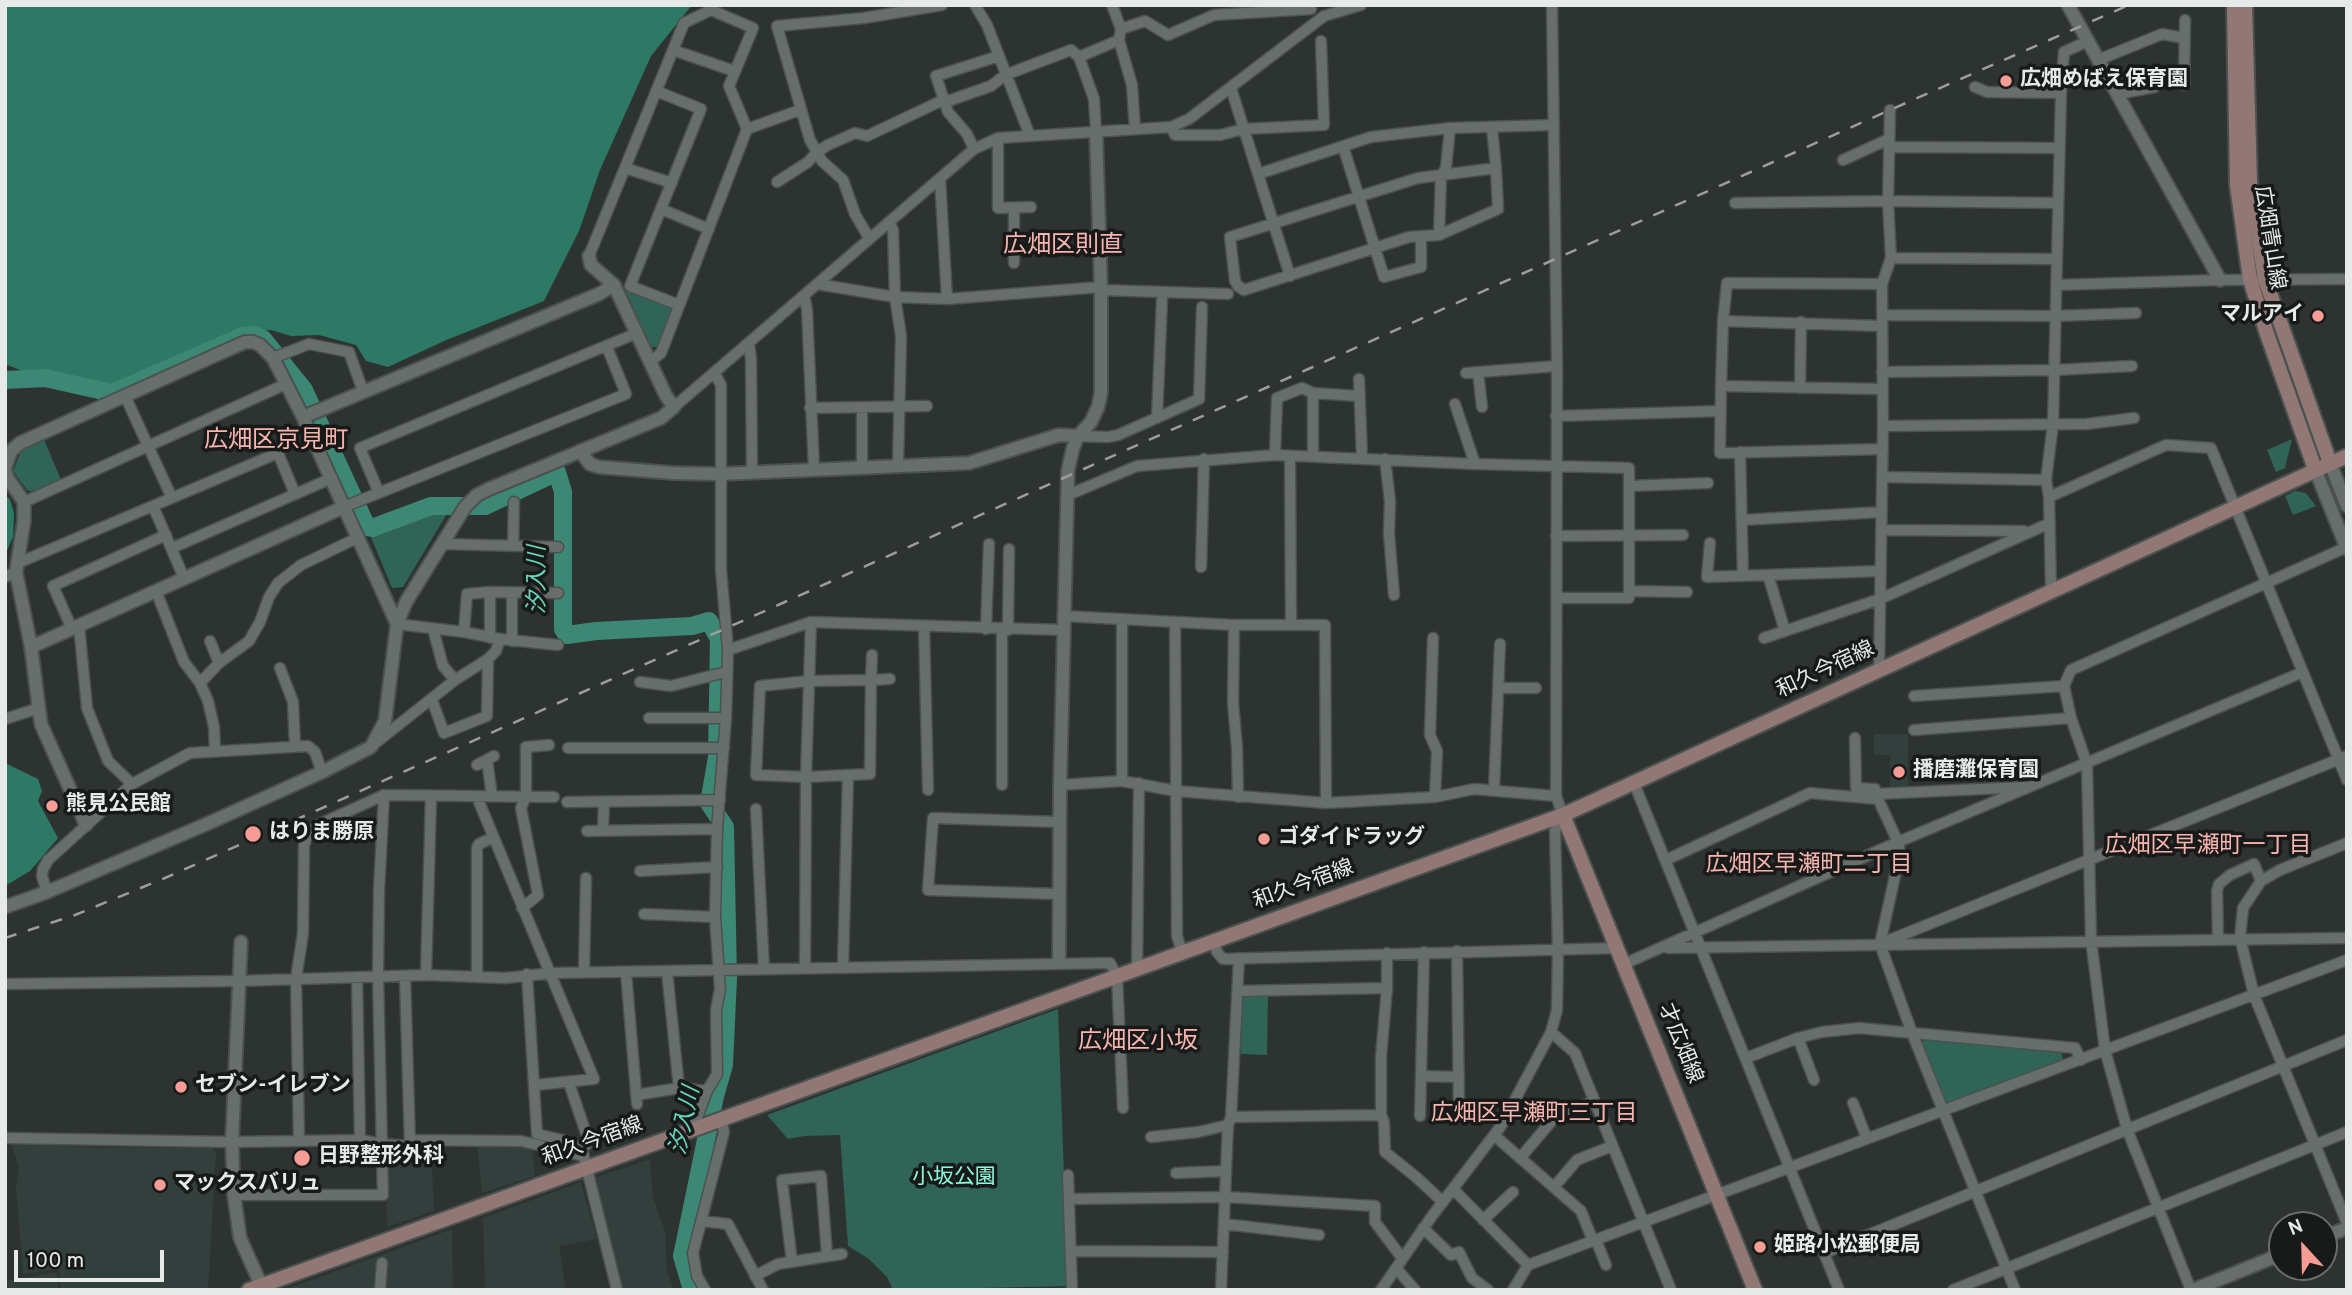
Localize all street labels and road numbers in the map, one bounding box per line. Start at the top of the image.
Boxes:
street label: 広畑青山線 [2247,184,2289,292]
street label: 和久今宿線 [1773,637,1879,705]
street label: 和久今宿線 [1250,856,1358,916]
street label: 才広畑線 [1652,1000,1706,1088]
street label: 和久今宿線 [539,1113,647,1173]

